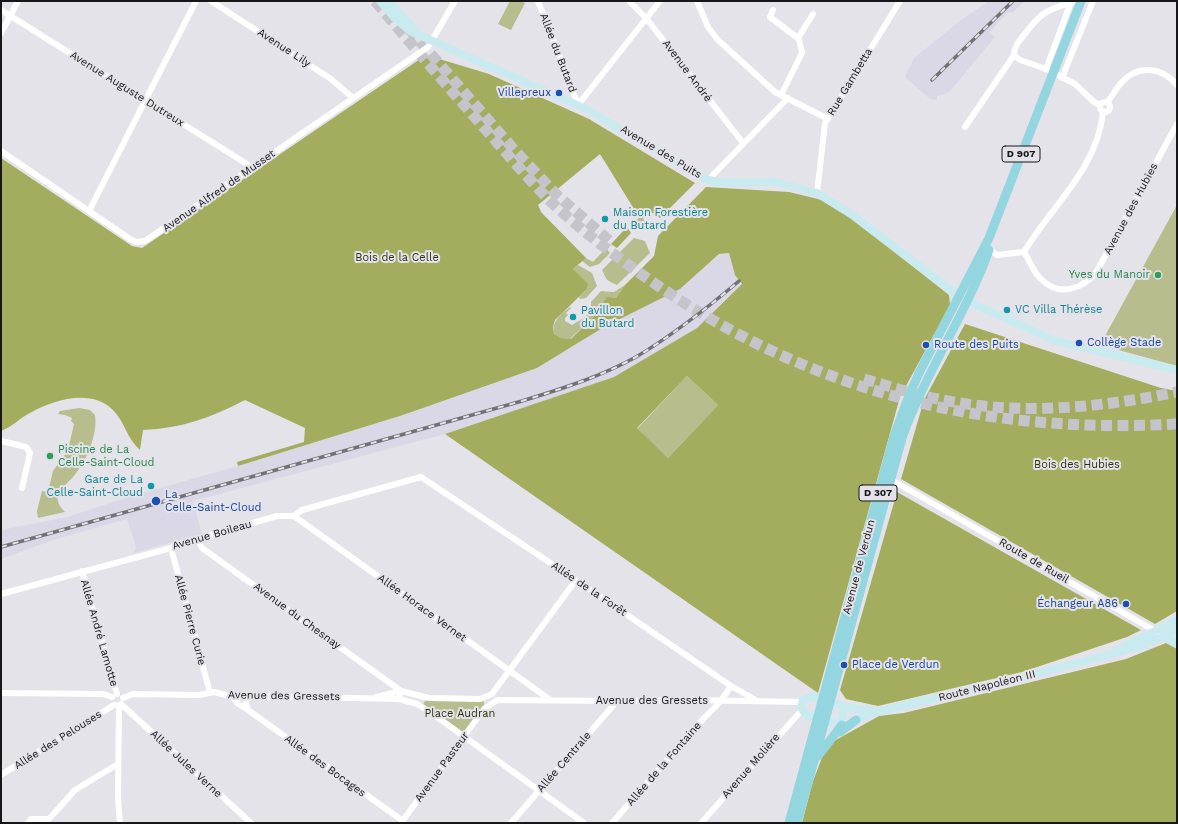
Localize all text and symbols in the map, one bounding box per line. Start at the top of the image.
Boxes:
street label: Allée du Butard [537,11,579,95]
street label: Avenue Lily [255,26,313,70]
street label: Avenue André [659,37,715,105]
street label: Rue Gambetta [825,46,875,118]
street label: Avenue Auguste Dutreux [67,48,187,130]
place label: Villepreux [498,86,551,100]
marker: Villepreux [554,88,564,98]
street label: Avenue des Puits [618,123,704,181]
road number: D 907 [1002,146,1040,162]
street label: Avenue Alfred de Musset [160,147,278,235]
street label: Avenue des Hubies [1101,161,1161,257]
place label: Maison Forestière du Butard [613,206,708,232]
marker: Maison Forestière du Butard [600,214,610,224]
park label: Bois de la Celle [355,251,439,265]
place label: Yves du Manoir [1069,268,1150,282]
marker: Yves du Manoir [1153,270,1163,280]
place label: VC Villa Thérèse [1015,303,1102,317]
place label: Pavillon du Butard [581,304,634,330]
marker: VC Villa Thérèse [1002,305,1012,315]
marker: Pavillon du Butard [568,312,578,322]
place label: Collège Stade [1087,336,1161,350]
place label: Route des Puits [934,338,1019,352]
marker: Collège Stade [1074,338,1084,348]
marker: Route des Puits [921,340,931,350]
place label: Piscine de La Celle-Saint-Cloud [58,443,154,469]
marker: Piscine de La Celle-Saint-Cloud [45,451,55,461]
park label: Bois des Hubies [1034,458,1120,472]
place label: Gare de La Celle-Saint-Cloud [47,473,143,499]
marker: Gare de La Celle-Saint-Cloud [146,481,156,491]
road number: D 307 [859,485,897,501]
place label: La Celle-Saint-Cloud [165,488,261,514]
marker: La Celle-Saint-Cloud [150,495,162,507]
street label: Avenue Boileau [171,517,253,553]
street label: Avenue de Verdun [840,518,878,616]
street label: Route de Rueil [997,536,1071,586]
street label: Allée de la Forêt [549,559,629,619]
street label: Allée Horace Vernet [375,571,469,645]
street label: Allée Pierre Curie [172,573,208,667]
street label: Allée André Lamotte [77,578,121,688]
street label: Avenue du Chesnay [251,580,343,652]
place label: Échangeur A86 [1037,597,1118,611]
marker: Échangeur A86 [1121,599,1131,609]
place label: Place de Verdun [852,658,939,672]
marker: Place de Verdun [839,660,849,670]
street label: Route Napoléon III [937,668,1037,704]
street label: Avenue des Gressets [228,688,340,704]
street label: Avenue des Gressets [596,694,708,708]
park label: Place Audran [425,707,495,721]
street label: Allée des Pelouses [12,708,104,772]
street label: Allée de la Fontaine [624,719,704,809]
street label: Allée Jules Verne [147,727,225,801]
street label: Avenue Pasteur [412,729,472,805]
street label: Allée Centrale [534,729,594,795]
street label: Avenue Molière [719,731,783,801]
street label: Allée des Bocages [282,732,368,800]

